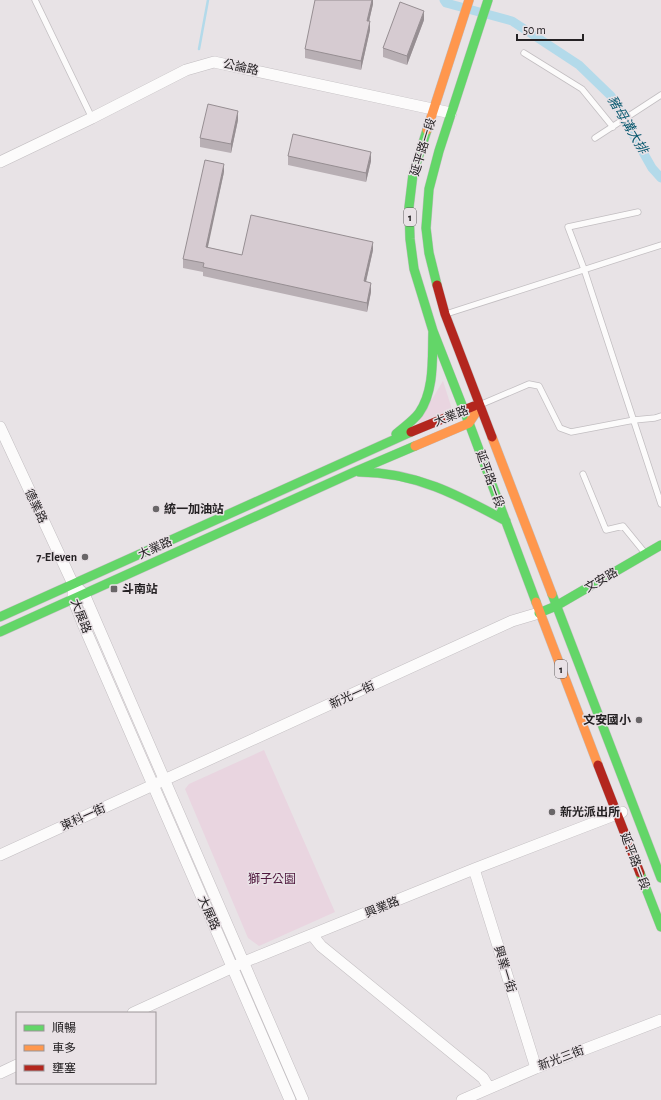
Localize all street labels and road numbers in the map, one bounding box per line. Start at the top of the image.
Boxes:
street label: 公論路 [222,56,260,77]
street label: 延平路一段 [408,116,438,177]
road number: 1 [404,208,416,226]
street label: 大業路 [432,403,470,428]
street label: 延平路一段 [474,448,507,509]
street label: 德業路 [23,487,50,525]
street label: 大業路 [136,534,174,561]
street label: 文安路 [582,565,620,594]
street label: 大展路 [69,597,94,635]
road number: 1 [555,660,567,678]
street label: 新光一街 [327,679,376,711]
street label: 東科一街 [58,801,107,832]
street label: 延平路一段 [619,830,652,891]
street label: 大展路 [196,894,223,932]
street label: 興業路 [363,894,401,919]
street label: 興業一街 [492,944,519,994]
street label: 新光三街 [536,1043,586,1072]

